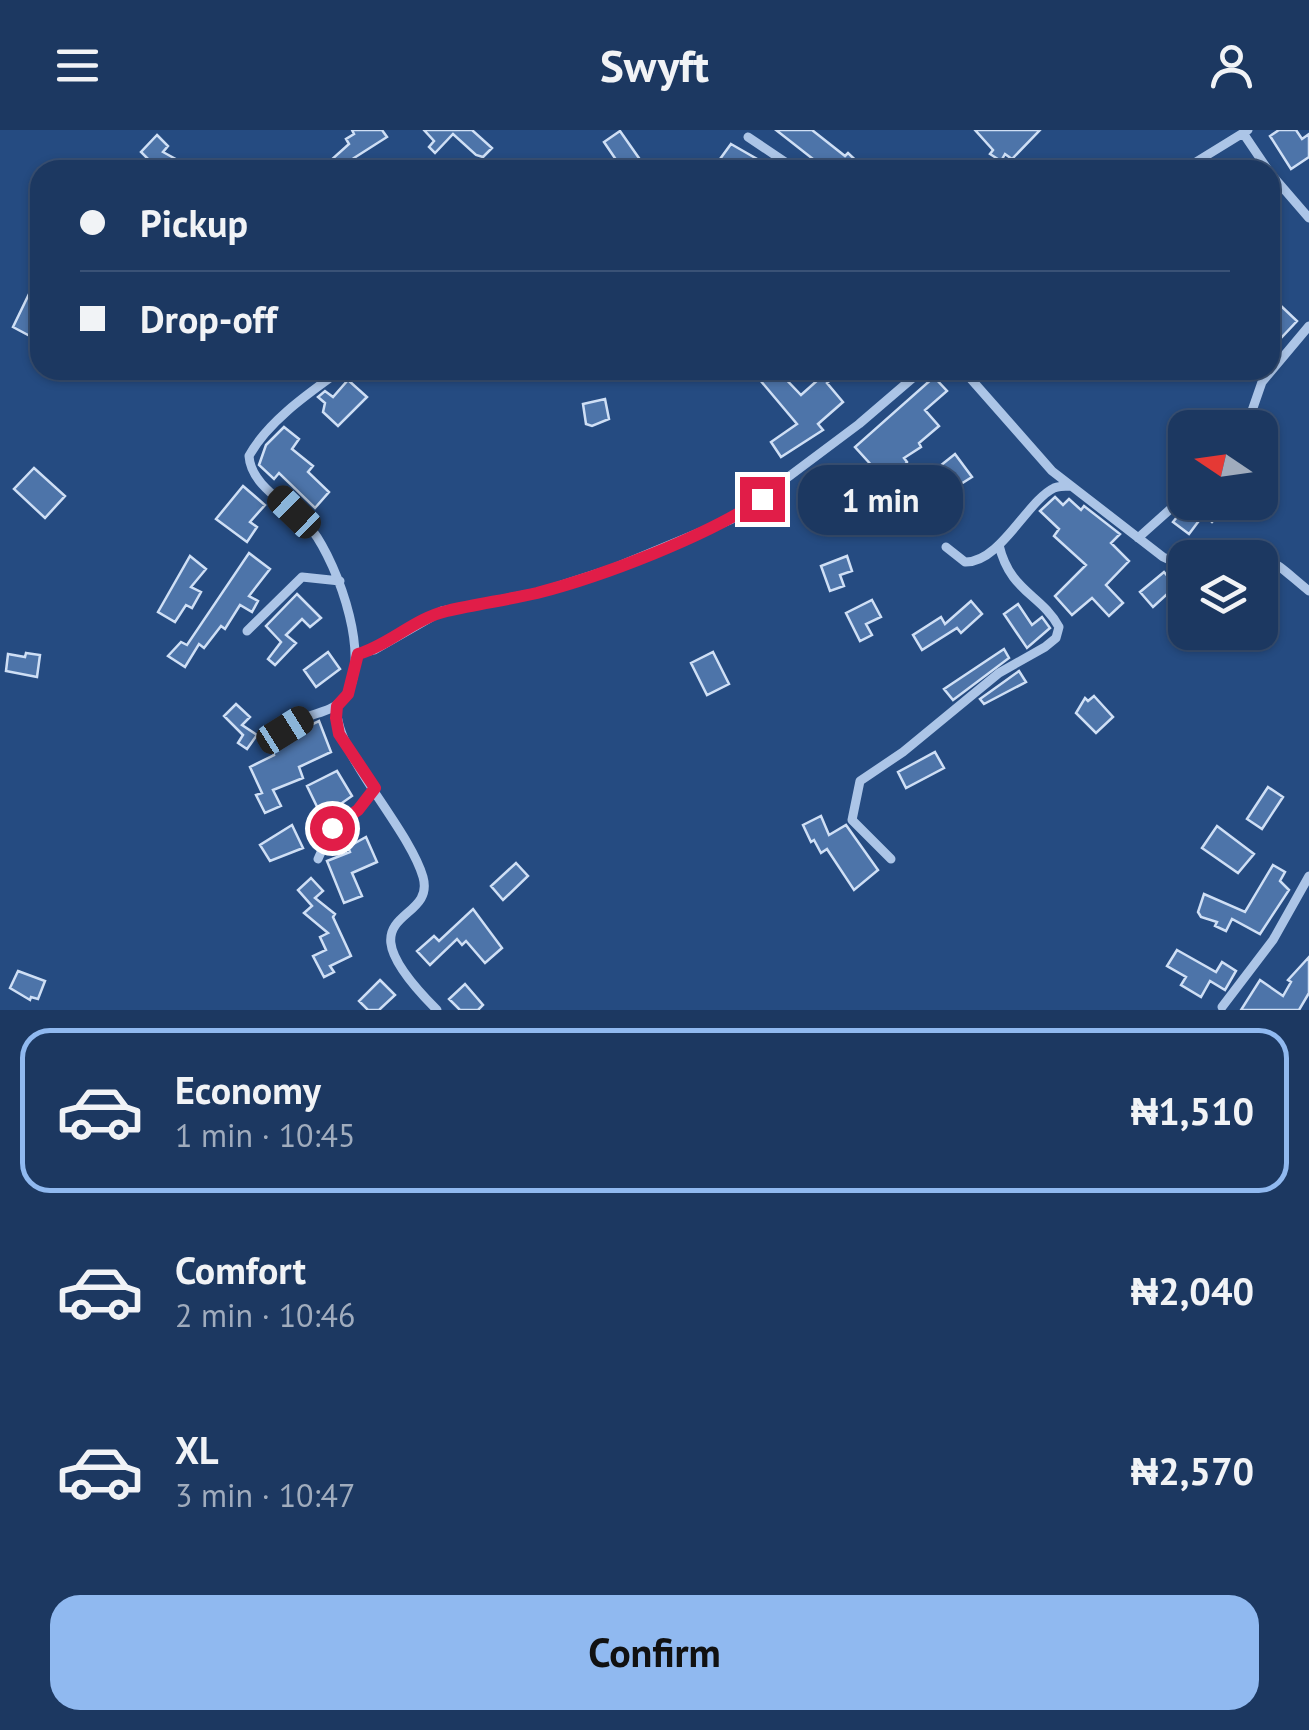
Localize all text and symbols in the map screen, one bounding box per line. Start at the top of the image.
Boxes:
text: Swyft [600,36,709,94]
icon: menu [50,38,105,93]
icon: person [1204,38,1259,93]
text: Pickup [140,198,248,247]
text: Drop-off [140,294,277,343]
north arrow [1168,410,1278,520]
map controls [1168,410,1278,650]
callout: 1 min [797,464,962,534]
route end [740,477,785,522]
text: 1 min [841,479,920,521]
car [262,480,326,544]
button: layers [1168,540,1278,650]
car [252,701,318,759]
route start [310,806,355,851]
text: Economy [175,1065,321,1114]
icon: car [55,1066,145,1156]
text: ₦1,510 [1131,1086,1254,1135]
text: 1 min · 10:45 [175,1114,355,1156]
text: Comfort [175,1245,306,1294]
icon: car [55,1246,145,1336]
text: ₦2,040 [1131,1266,1254,1315]
text: 2 min · 10:46 [175,1294,355,1336]
text: XL [175,1425,219,1474]
icon: car [55,1426,145,1516]
text: ₦2,570 [1131,1446,1254,1495]
text: 3 min · 10:47 [175,1474,355,1516]
button: Confirm [50,1595,1259,1710]

